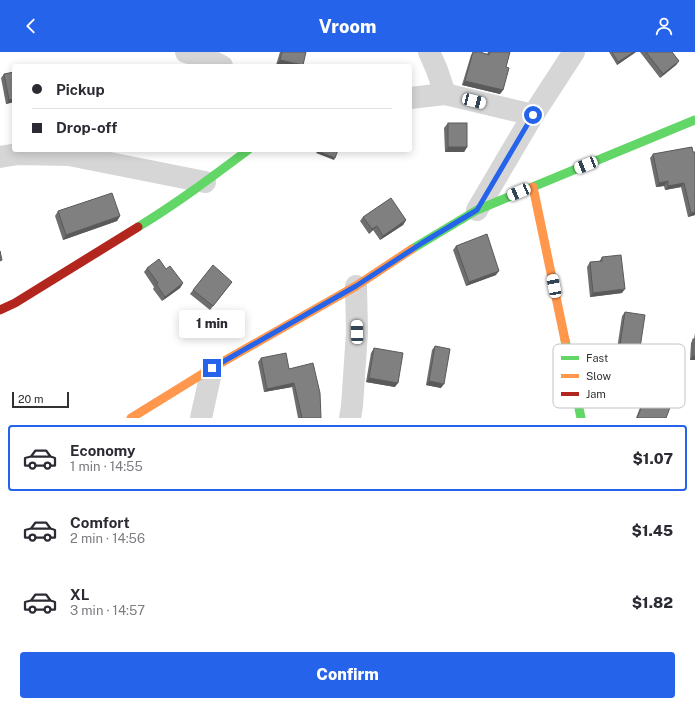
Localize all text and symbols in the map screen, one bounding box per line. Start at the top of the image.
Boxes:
icon: back [20,15,42,37]
icon: person [653,15,675,37]
text: Vroom [319,16,376,37]
text: Pickup [56,81,105,98]
car [461,92,487,110]
route start [524,106,542,124]
text: Drop-off [56,119,117,136]
car [573,155,599,175]
car [506,182,532,202]
car [546,273,562,299]
callout: 1 min [179,310,245,338]
text: 1 min [196,316,228,331]
car [351,320,363,344]
legend [553,344,685,408]
text: Fast [586,352,608,364]
route end [203,359,221,377]
text: Slow [586,370,612,382]
text: Jam [586,388,606,400]
scale bar [12,390,69,409]
text: 20 m [18,393,43,405]
icon: car [22,440,58,476]
text: Economy [70,442,135,459]
text: $1.07 [632,450,673,467]
text: 1 min · 14:55 [70,459,143,474]
icon: car [22,512,58,548]
text: Comfort [70,514,130,531]
text: $1.45 [632,522,673,539]
text: 2 min · 14:56 [70,531,145,546]
icon: car [22,584,58,620]
text: XL [70,586,89,603]
text: $1.82 [632,594,673,611]
text: 3 min · 14:57 [70,603,145,618]
button: Confirm [20,652,675,698]

